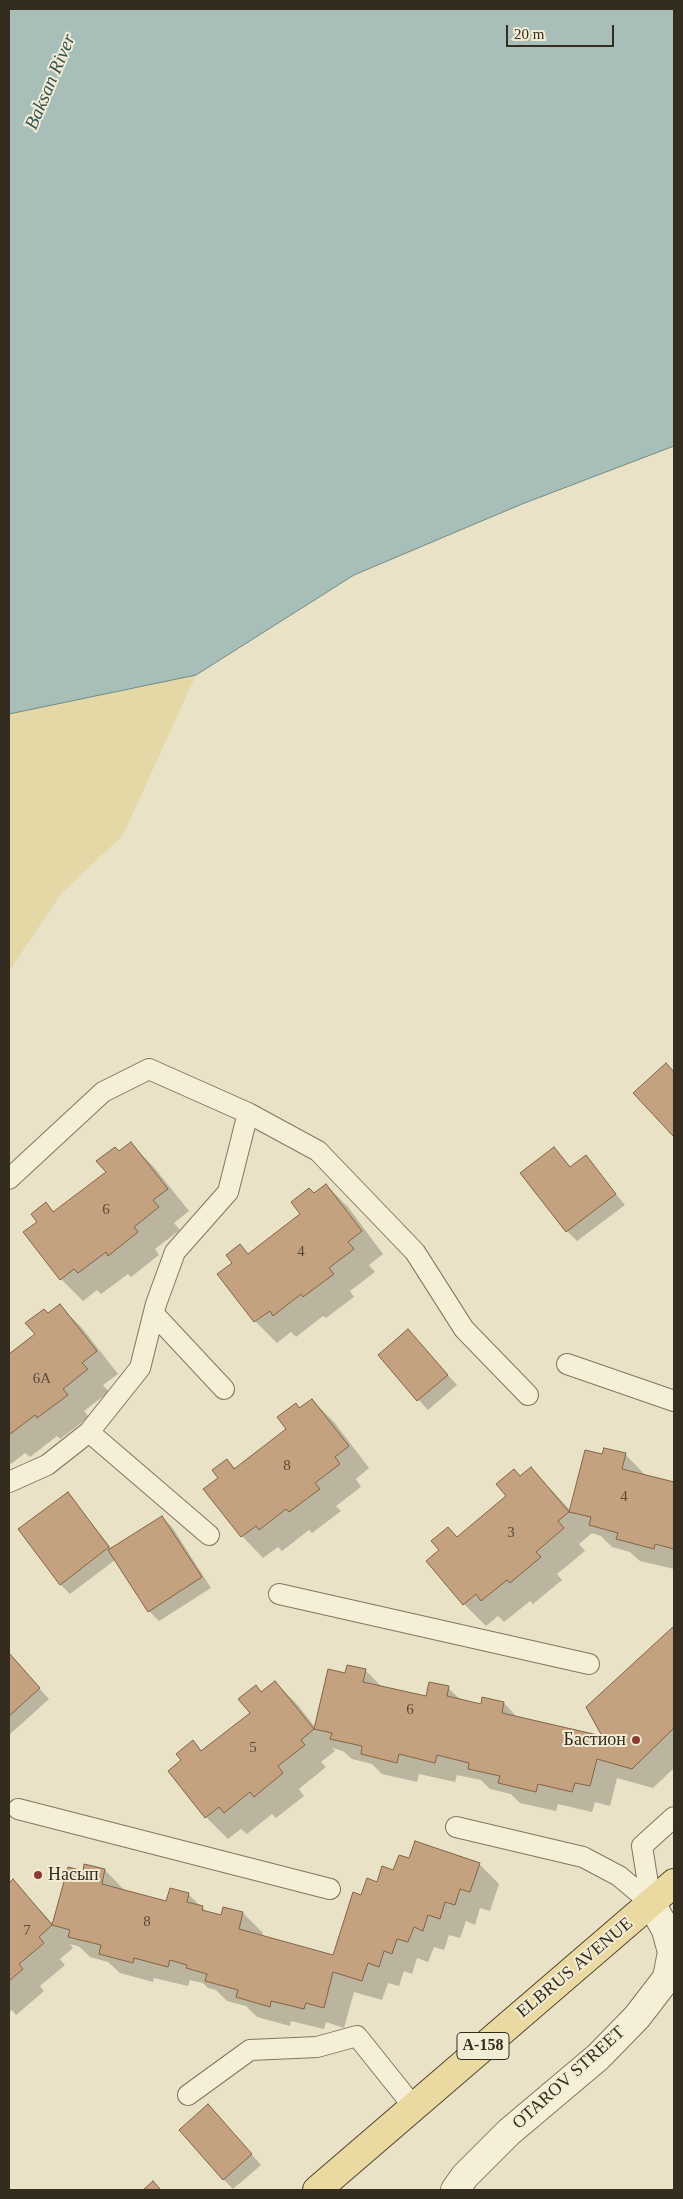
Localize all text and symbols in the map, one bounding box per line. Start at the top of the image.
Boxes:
scale bar [508,15,616,47]
text: 20 m [514,26,544,42]
water label: Baksan River [21,31,81,133]
house number: 6 [102,1201,110,1219]
house number: 4 [297,1243,305,1261]
house number: 6А [33,1370,51,1388]
house number: 8 [283,1457,291,1475]
house number: 4 [620,1488,628,1506]
house number: 3 [507,1524,515,1542]
house number: 6 [406,1701,414,1719]
place label: Бастион [564,1729,626,1751]
marker: Бастион [630,1734,642,1746]
house number: 5 [249,1739,257,1757]
place label: Насып [48,1864,99,1886]
marker: Насып [32,1869,44,1881]
house number: 8 [143,1913,151,1931]
street label: ELBRUS AVENUE [512,1913,638,2023]
house number: 7 [23,1922,31,1940]
street label: OTAROV STREET [508,2022,630,2134]
road number: А-158 [457,2032,509,2060]

